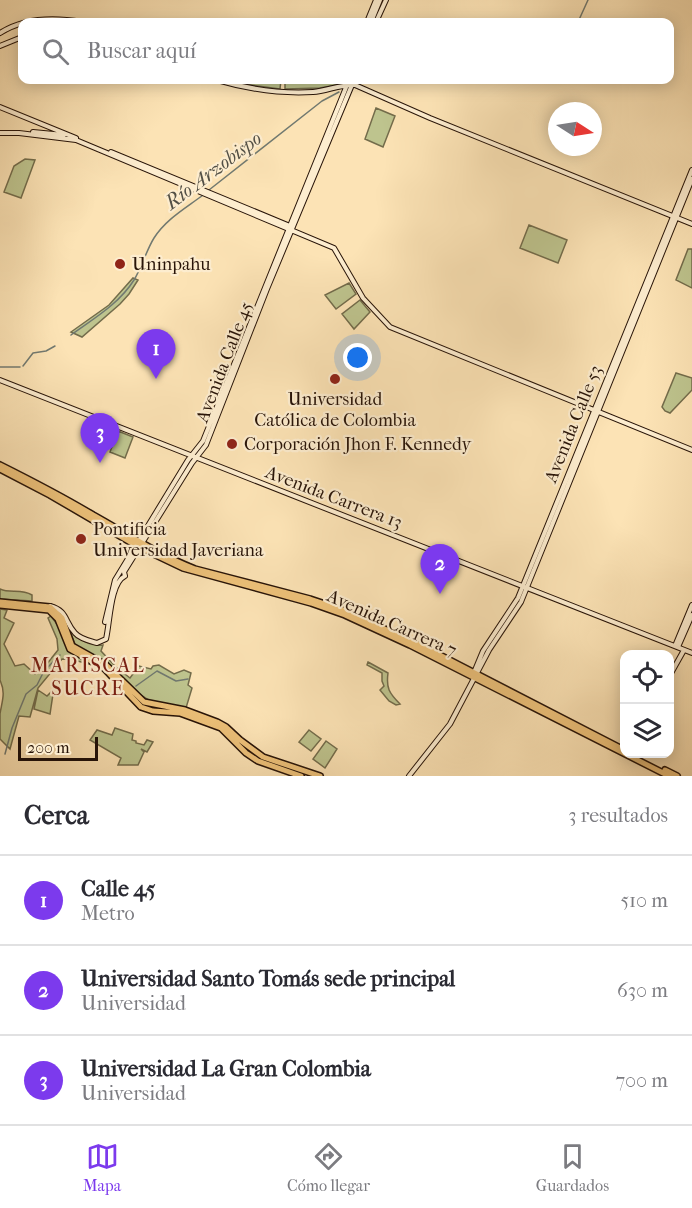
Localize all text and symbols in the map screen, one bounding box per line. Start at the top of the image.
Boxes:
search box [18,18,674,84]
icon: search [39,35,72,68]
text: Buscar aquí [87,38,196,64]
north arrow [548,102,602,156]
water label: Río Arzobispo [159,127,266,215]
place label: Uninpahu [132,254,210,275]
marker: Uninpahu [113,257,127,271]
street label: Avenida Calle 45 [191,299,257,426]
pin: 1 [136,330,176,379]
your location [343,343,372,372]
street label: Avenida Calle 53 [540,362,607,487]
marker: Universidad Católica de Colombia [328,372,342,386]
place label: Universidad Católica de Colombia [254,389,416,431]
pin: 3 [80,414,120,463]
place label: Corporación Jhon F. Kennedy [244,434,473,455]
marker: Corporación Jhon F. Kennedy [225,437,239,451]
street label: Avenida Carrera 13 [262,461,405,533]
place label: Pontificia Universidad Javeriana [93,519,264,561]
marker: Pontificia Universidad Javeriana [74,532,88,546]
pin: 2 [420,544,460,594]
street label: Avenida Carrera 7 [323,585,460,662]
map controls [620,650,674,758]
button: locate [620,650,674,704]
district label: MARISCAL SUCRE [31,654,145,700]
button: layers [620,704,674,758]
scale bar [18,734,98,762]
text: 200 m [27,738,70,757]
text: Cerca [24,800,89,831]
text: 3 resultados [568,804,668,827]
text: Calle 45 [81,876,156,902]
text: 1 [40,889,47,912]
text: 510 m [620,889,668,912]
text: Metro [81,902,135,925]
text: Universidad Santo Tomás sede principal [81,966,455,992]
text: 2 [38,979,49,1002]
text: 630 m [617,979,668,1002]
text: Universidad [81,992,186,1015]
text: Universidad La Gran Colombia [81,1056,371,1082]
text: 3 [39,1069,48,1092]
text: 700 m [615,1069,668,1092]
text: Universidad [81,1082,186,1105]
tab: Mapa [83,1140,121,1195]
tab: Cómo llegar [287,1140,370,1195]
tab: Guardados [536,1140,609,1195]

